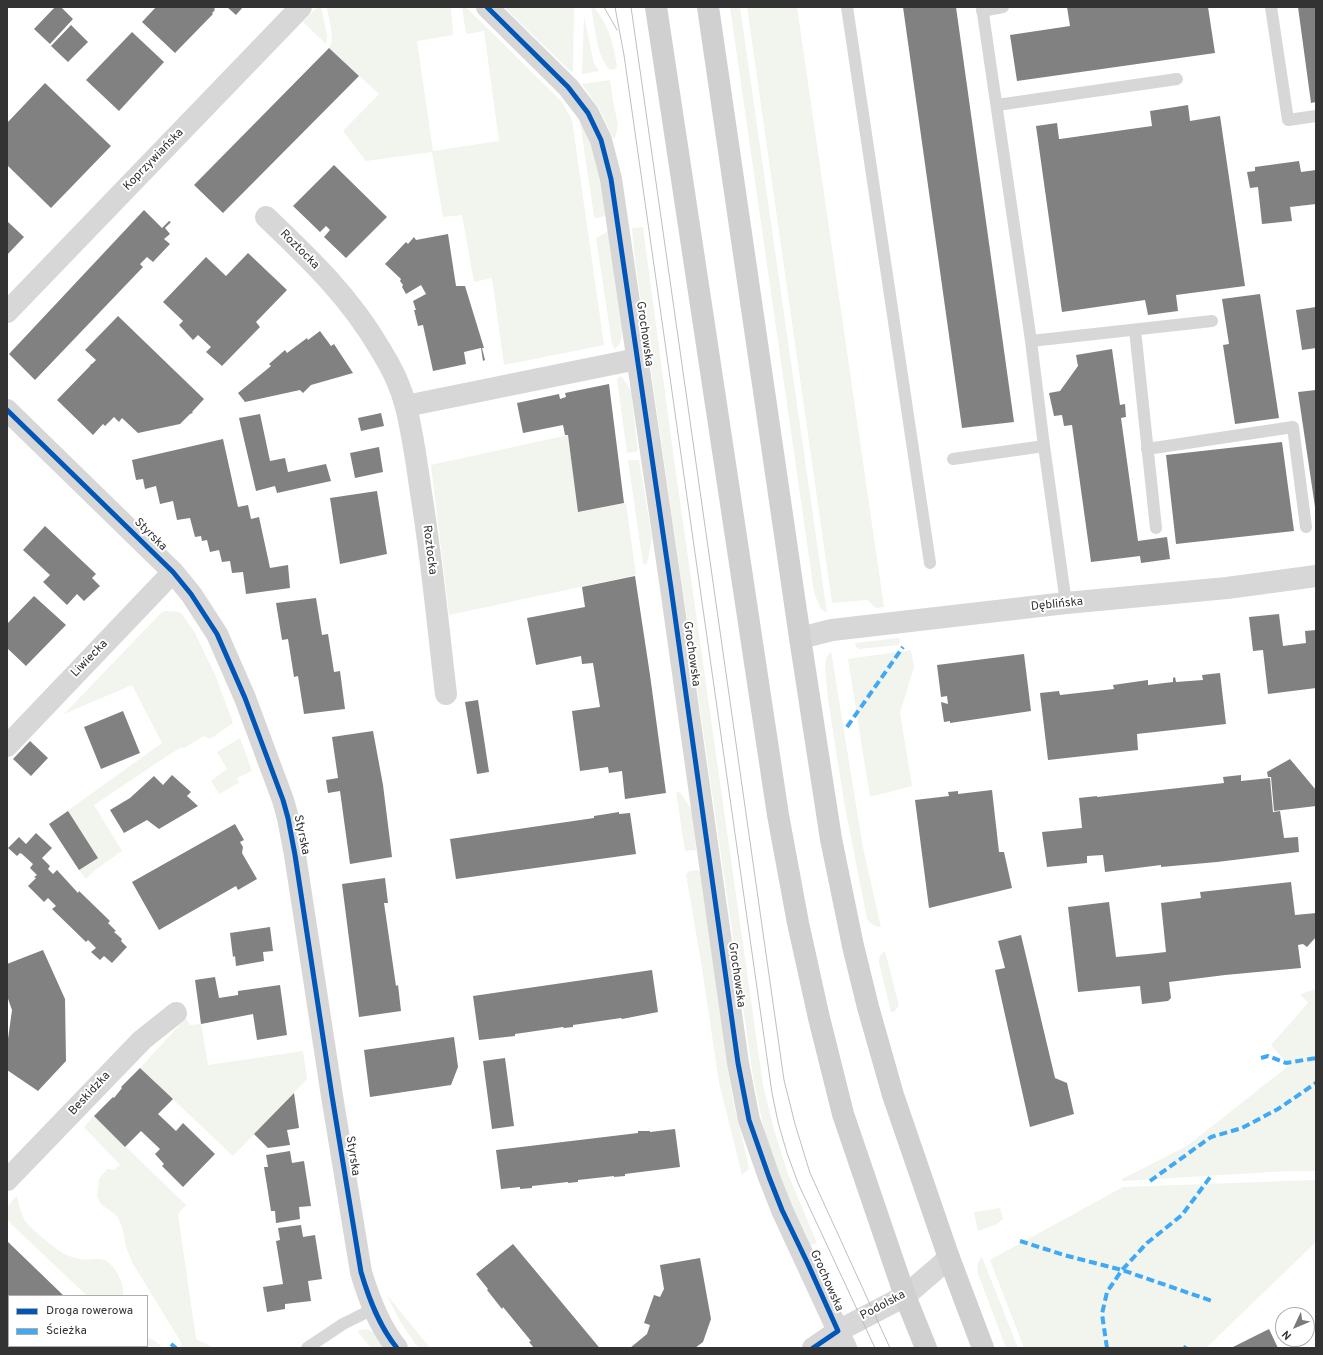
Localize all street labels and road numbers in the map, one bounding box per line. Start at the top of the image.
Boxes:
street label: Koprzywiańska [121,126,187,194]
street label: Roztocka [276,227,322,273]
street label: Grochowska [632,301,656,367]
street label: Styrska [131,516,169,554]
street label: Roztocka [419,524,439,576]
street label: Dęblińska [1030,595,1084,615]
street label: Grochowska [679,621,703,687]
street label: Liwiecka [69,637,111,681]
street label: Styrska [290,814,312,856]
street label: Grochowska [724,942,748,1008]
street label: Beskidzka [66,1069,114,1119]
street label: Styrska [342,1135,362,1177]
street label: Grochowska [806,1248,846,1314]
street label: Podolska [858,1288,908,1324]

